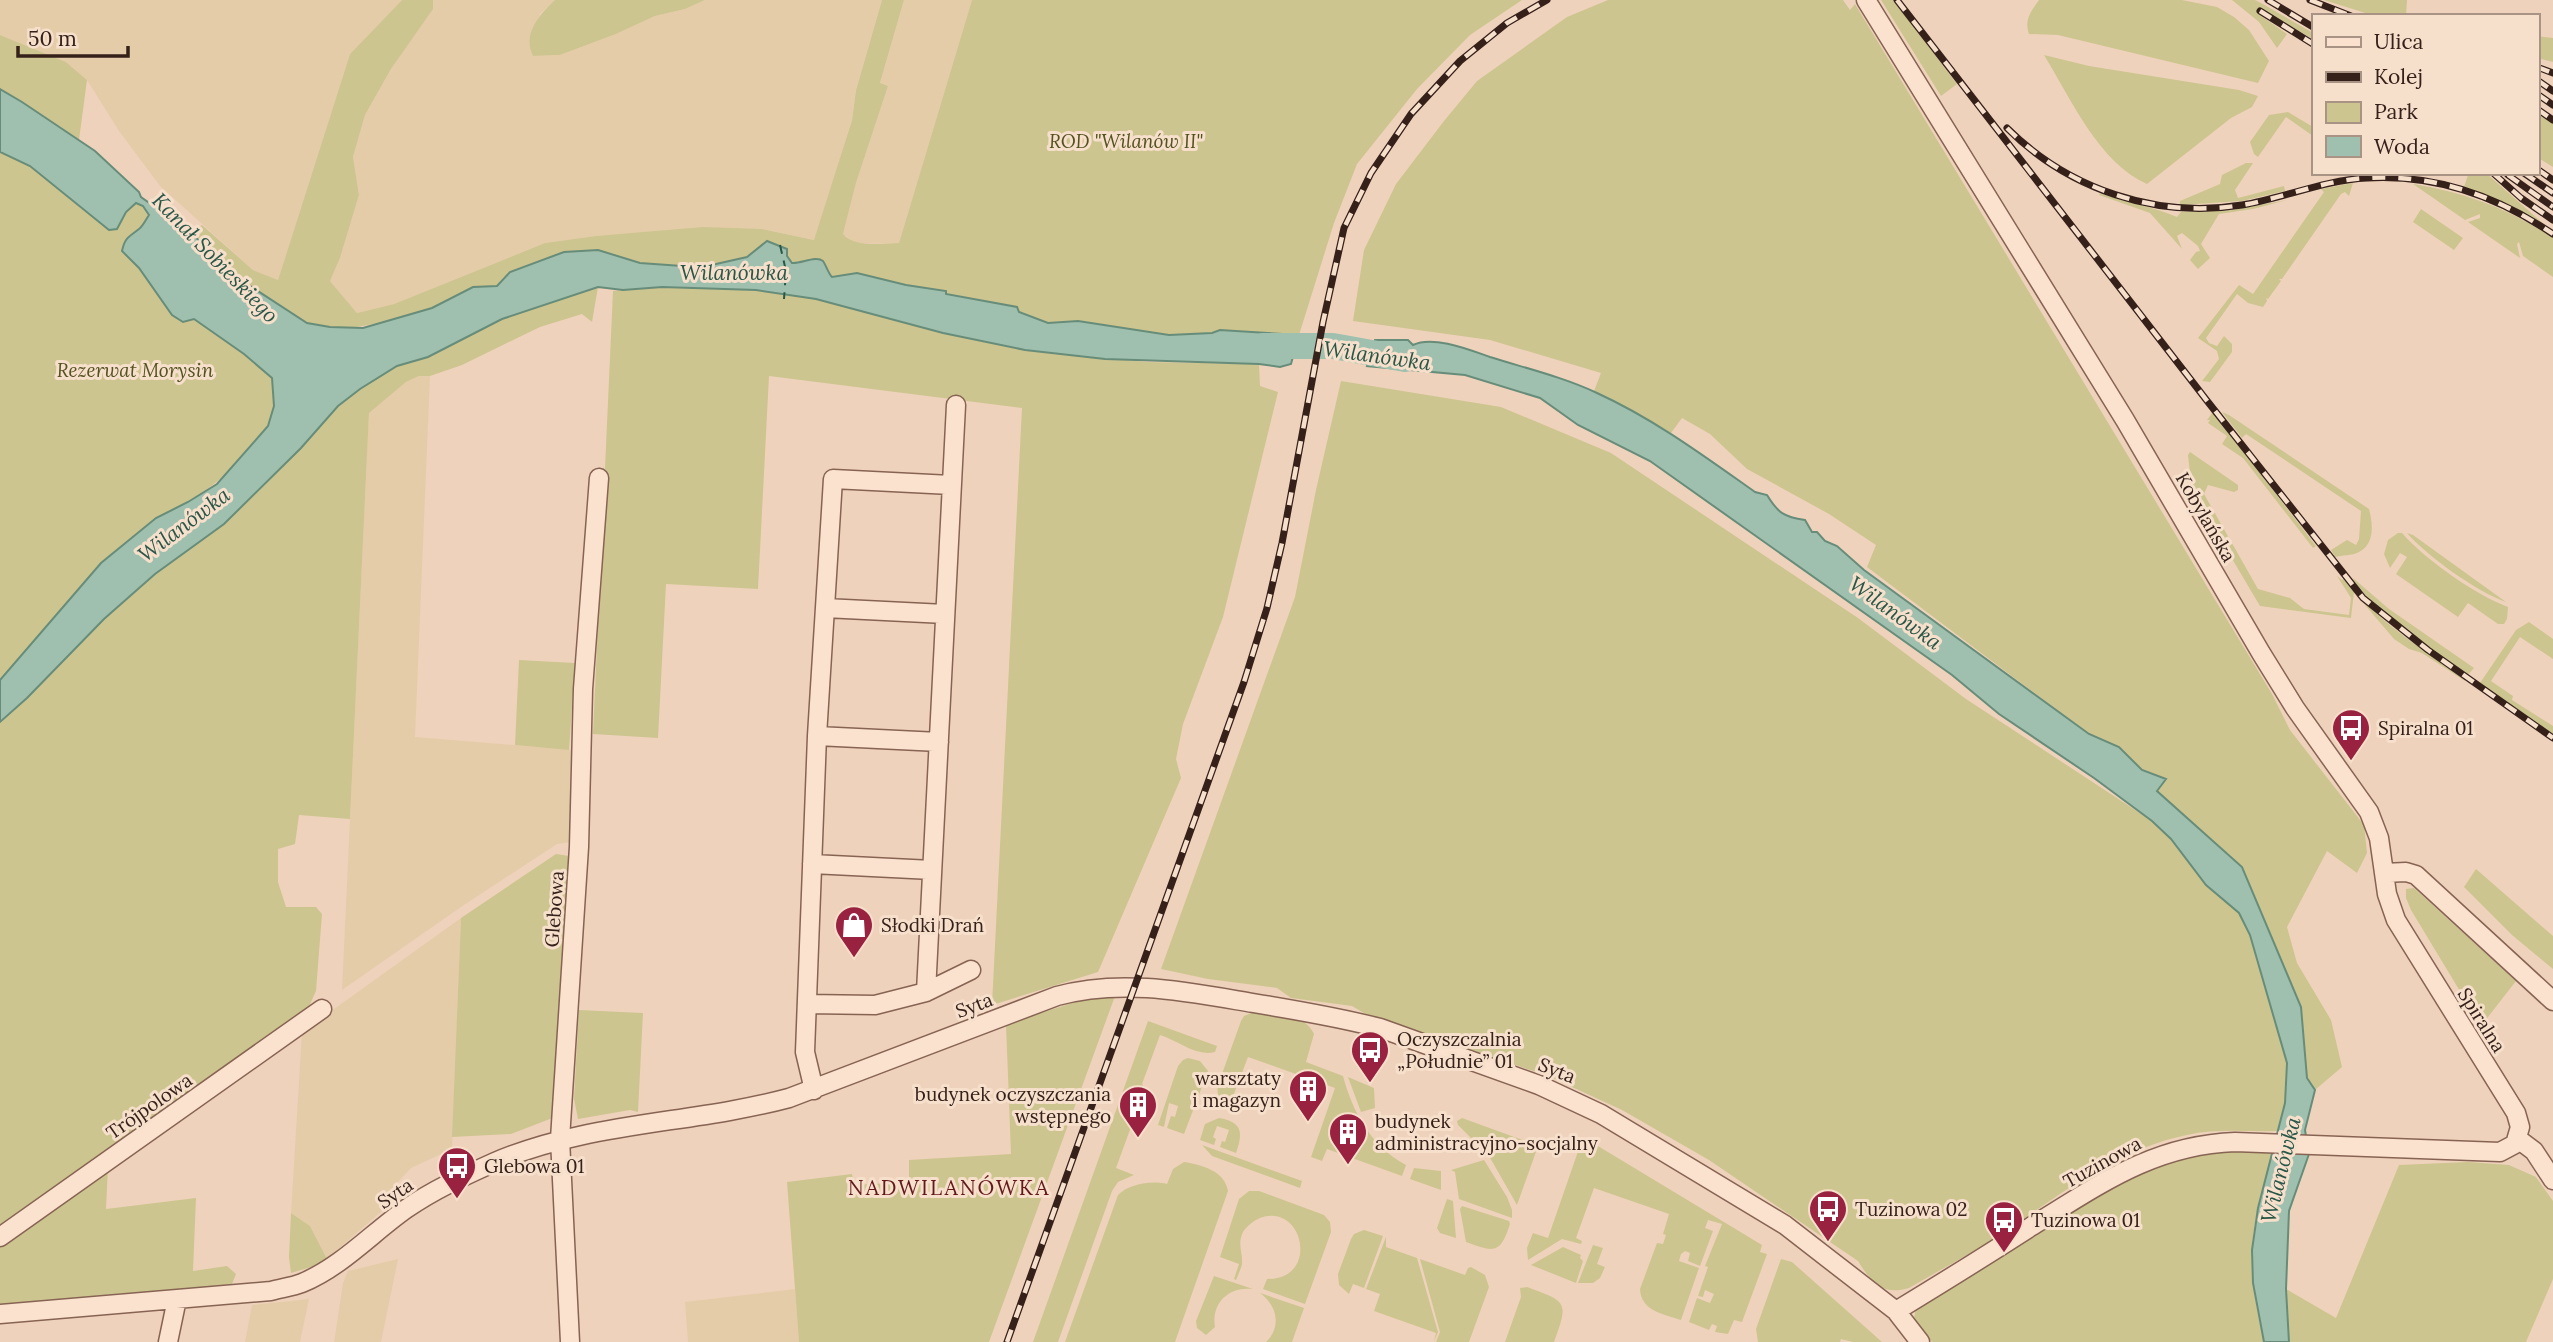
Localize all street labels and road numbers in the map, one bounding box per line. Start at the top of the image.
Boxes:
street label: Kobylańska [2171,468,2241,566]
street label: Glebowa [539,870,569,948]
street label: Spiralna [2453,983,2511,1057]
street label: Syta [952,987,996,1023]
street label: Syta [1535,1052,1579,1088]
street label: Trójpolowa [101,1068,197,1144]
street label: Tuzinowa [2059,1131,2145,1193]
street label: Syta [373,1172,418,1214]

